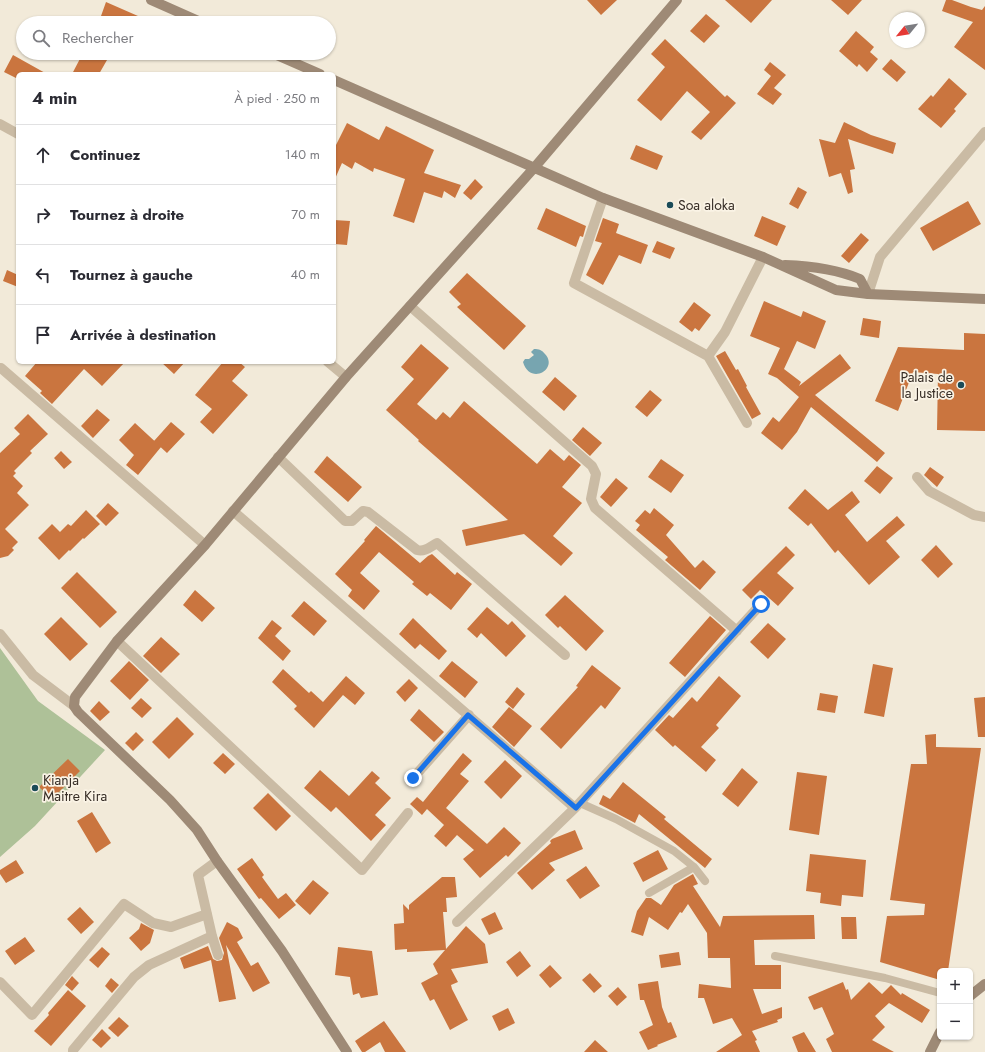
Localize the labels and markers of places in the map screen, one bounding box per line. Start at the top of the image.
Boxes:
place label: Soa aloka [678,195,735,215]
marker: Soa aloka [665,200,675,210]
place label: Palais de la Justice [900,367,953,403]
marker: Palais de la Justice [956,380,966,390]
place label: Kianja Maitre Kira [43,770,107,806]
marker: Kianja Maitre Kira [30,783,40,793]

